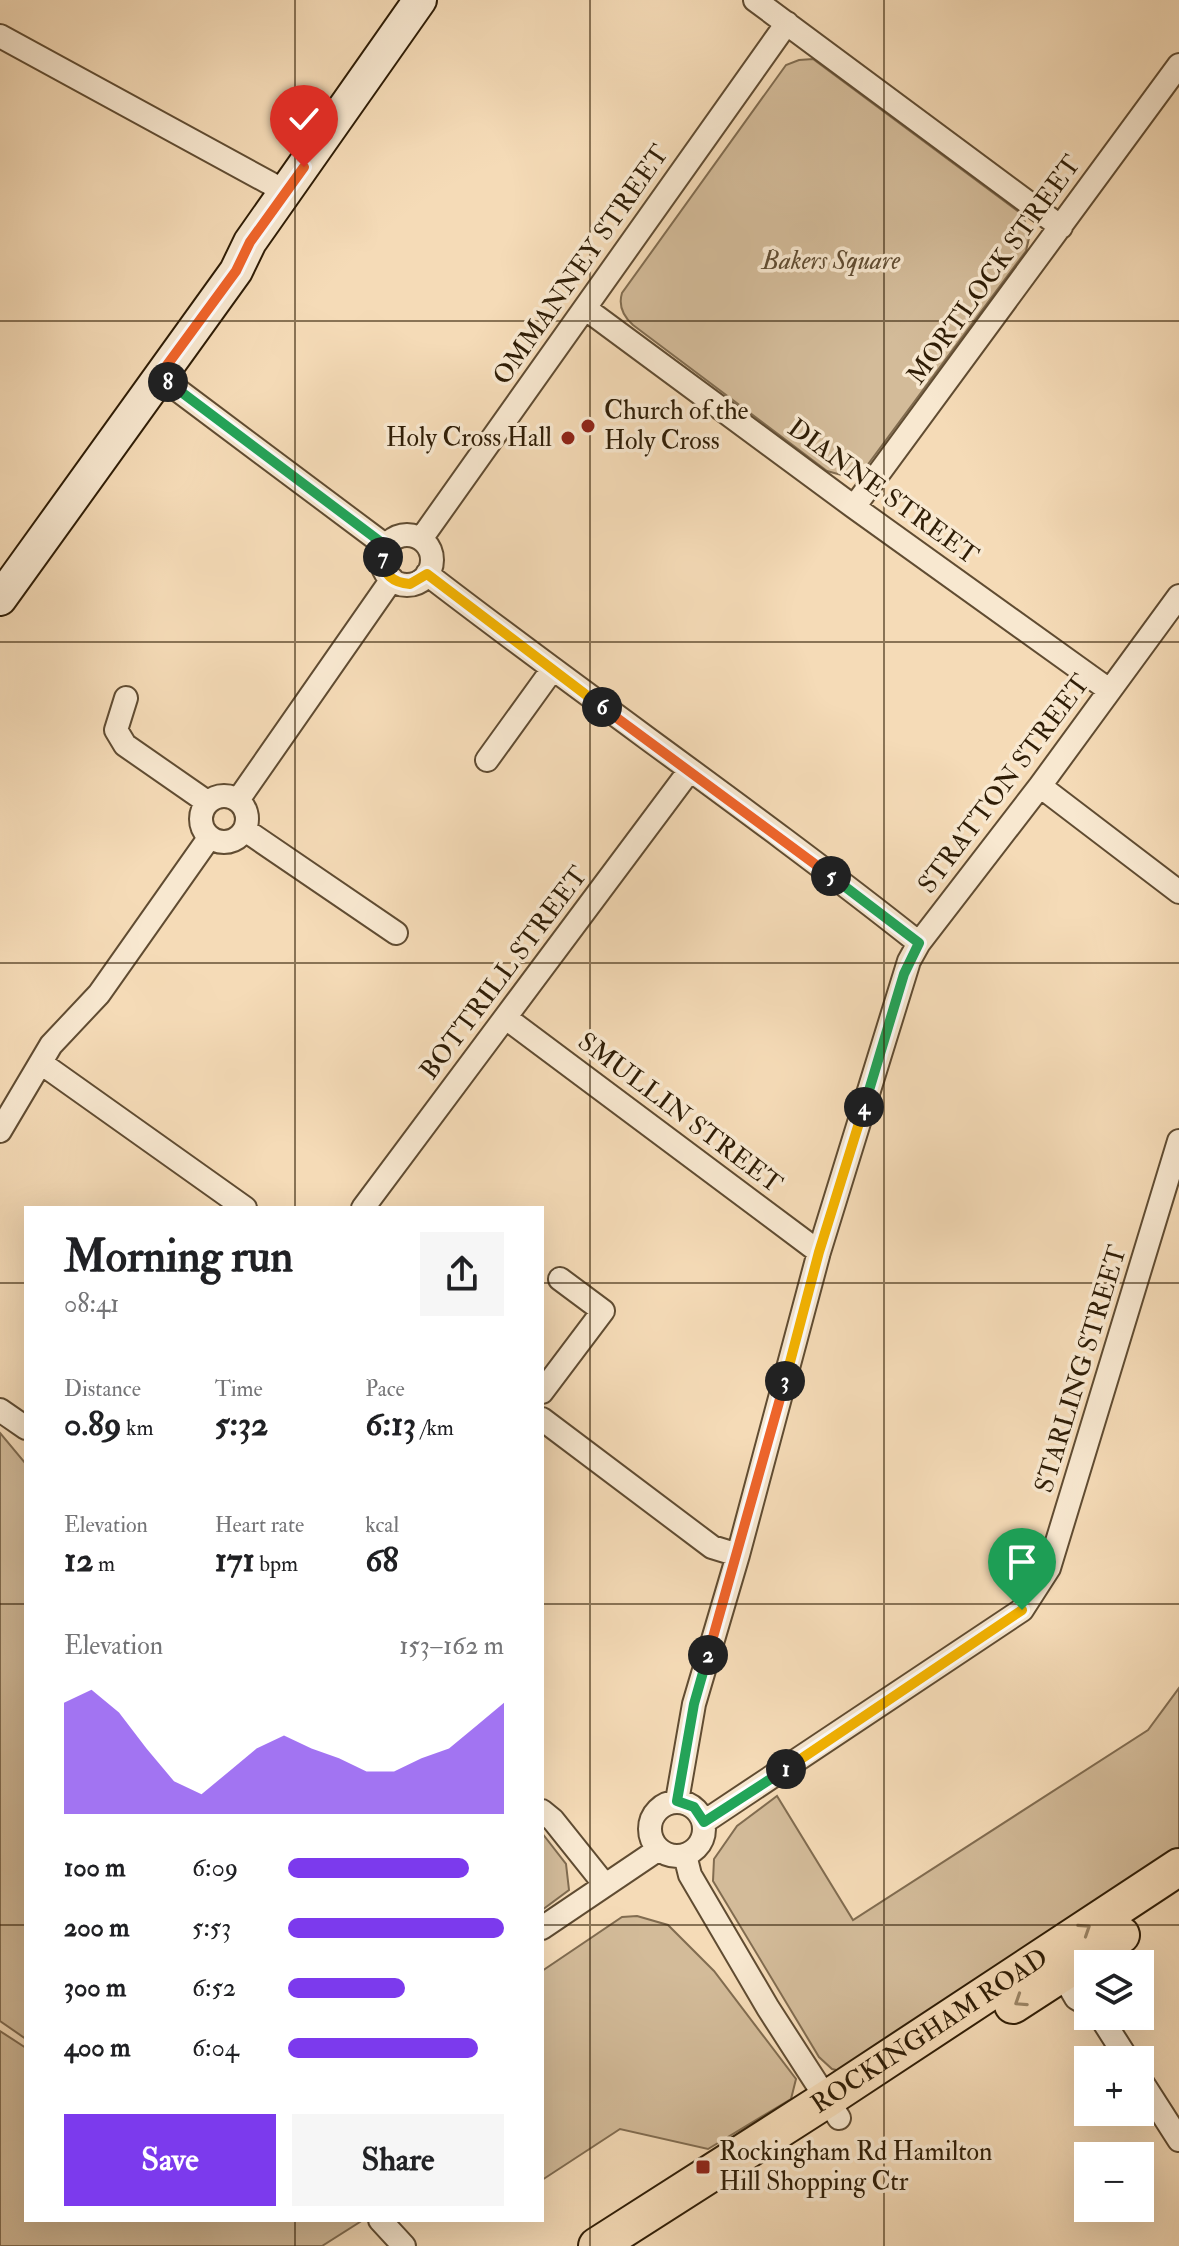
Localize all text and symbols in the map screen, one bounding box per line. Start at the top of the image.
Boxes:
pin [270,85,338,167]
icon: check [282,97,326,141]
street label: OMMANNEY STREET [486,139,676,391]
street label: MORTLOCK STREET [900,149,1088,391]
park label: Bakers Square [760,245,901,277]
pin: 8 [148,362,188,402]
text: 8 [163,368,173,396]
place label: Church of the Holy Cross [604,395,749,457]
street label: DIANNE STREET [781,412,985,572]
marker: Church of the Holy Cross [579,417,597,435]
place label: Holy Cross Hall [386,422,552,454]
marker: Holy Cross Hall [559,429,577,447]
pin: 7 [363,537,403,577]
text: 7 [378,543,388,571]
street label: STRATTON STREET [911,668,1097,900]
pin: 6 [582,687,622,727]
text: 6 [596,693,608,721]
pin: 5 [811,856,851,896]
street label: BOTTRILL STREET [413,860,595,1086]
text: 5 [826,862,836,890]
street label: SMULLIN STREET [572,1026,788,1200]
pin: 4 [844,1087,884,1127]
text: 4 [858,1093,870,1121]
text: Morning run [64,1230,293,1285]
button: share [420,1232,504,1316]
street label: STARLING STREET [1028,1242,1134,1496]
text: 08:41 [64,1288,119,1320]
pin: 3 [765,1361,805,1401]
text: 3 [781,1367,789,1395]
text: Distance [64,1375,141,1403]
text: Time [215,1375,263,1403]
text: Pace [365,1375,405,1403]
text: 0.89 [64,1403,121,1446]
text: 5:32 [215,1403,268,1446]
text: 6:13 [365,1403,416,1446]
text: km [121,1414,154,1442]
text: /km [416,1414,454,1442]
text: Elevation [64,1511,148,1539]
text: Heart rate [215,1511,304,1539]
text: kcal [365,1511,399,1539]
pin [988,1528,1056,1610]
text: 12 [64,1539,93,1582]
text: 171 [215,1539,255,1582]
text: 68 [365,1539,398,1582]
icon: arrive [1000,1540,1044,1584]
text: m [93,1550,115,1578]
text: bpm [255,1550,298,1578]
text: Elevation [64,1630,163,1662]
text: 153–162 m [399,1630,504,1662]
pin: 2 [688,1635,728,1675]
text: 2 [702,1641,714,1669]
pin: 1 [766,1749,806,1789]
text: 1 [782,1755,790,1783]
text: 100 m [64,1852,125,1884]
text: 6:09 [192,1852,238,1884]
text: 200 m [64,1912,129,1944]
text: 5:53 [192,1912,231,1944]
one-way arrow [1076,1923,1091,1938]
street label: ROCKINGHAM ROAD [805,1942,1054,2121]
map controls [1074,1950,1154,2222]
button: layers [1074,1950,1154,2030]
text: 300 m [64,1972,126,2004]
text: 6:52 [192,1972,236,2004]
one-way arrow [1015,1991,1029,2006]
text: 400 m [64,2032,130,2064]
text: 6:04 [192,2032,239,2064]
button: + [1074,2046,1154,2126]
button: Save [64,2114,276,2206]
button: Share [292,2114,504,2206]
place label: Rockingham Rd Hamilton Hill Shopping Ctr [719,2136,992,2199]
button: − [1074,2142,1154,2222]
marker: Rockingham Rd Hamilton Hill Shopping Ctr [694,2158,712,2176]

